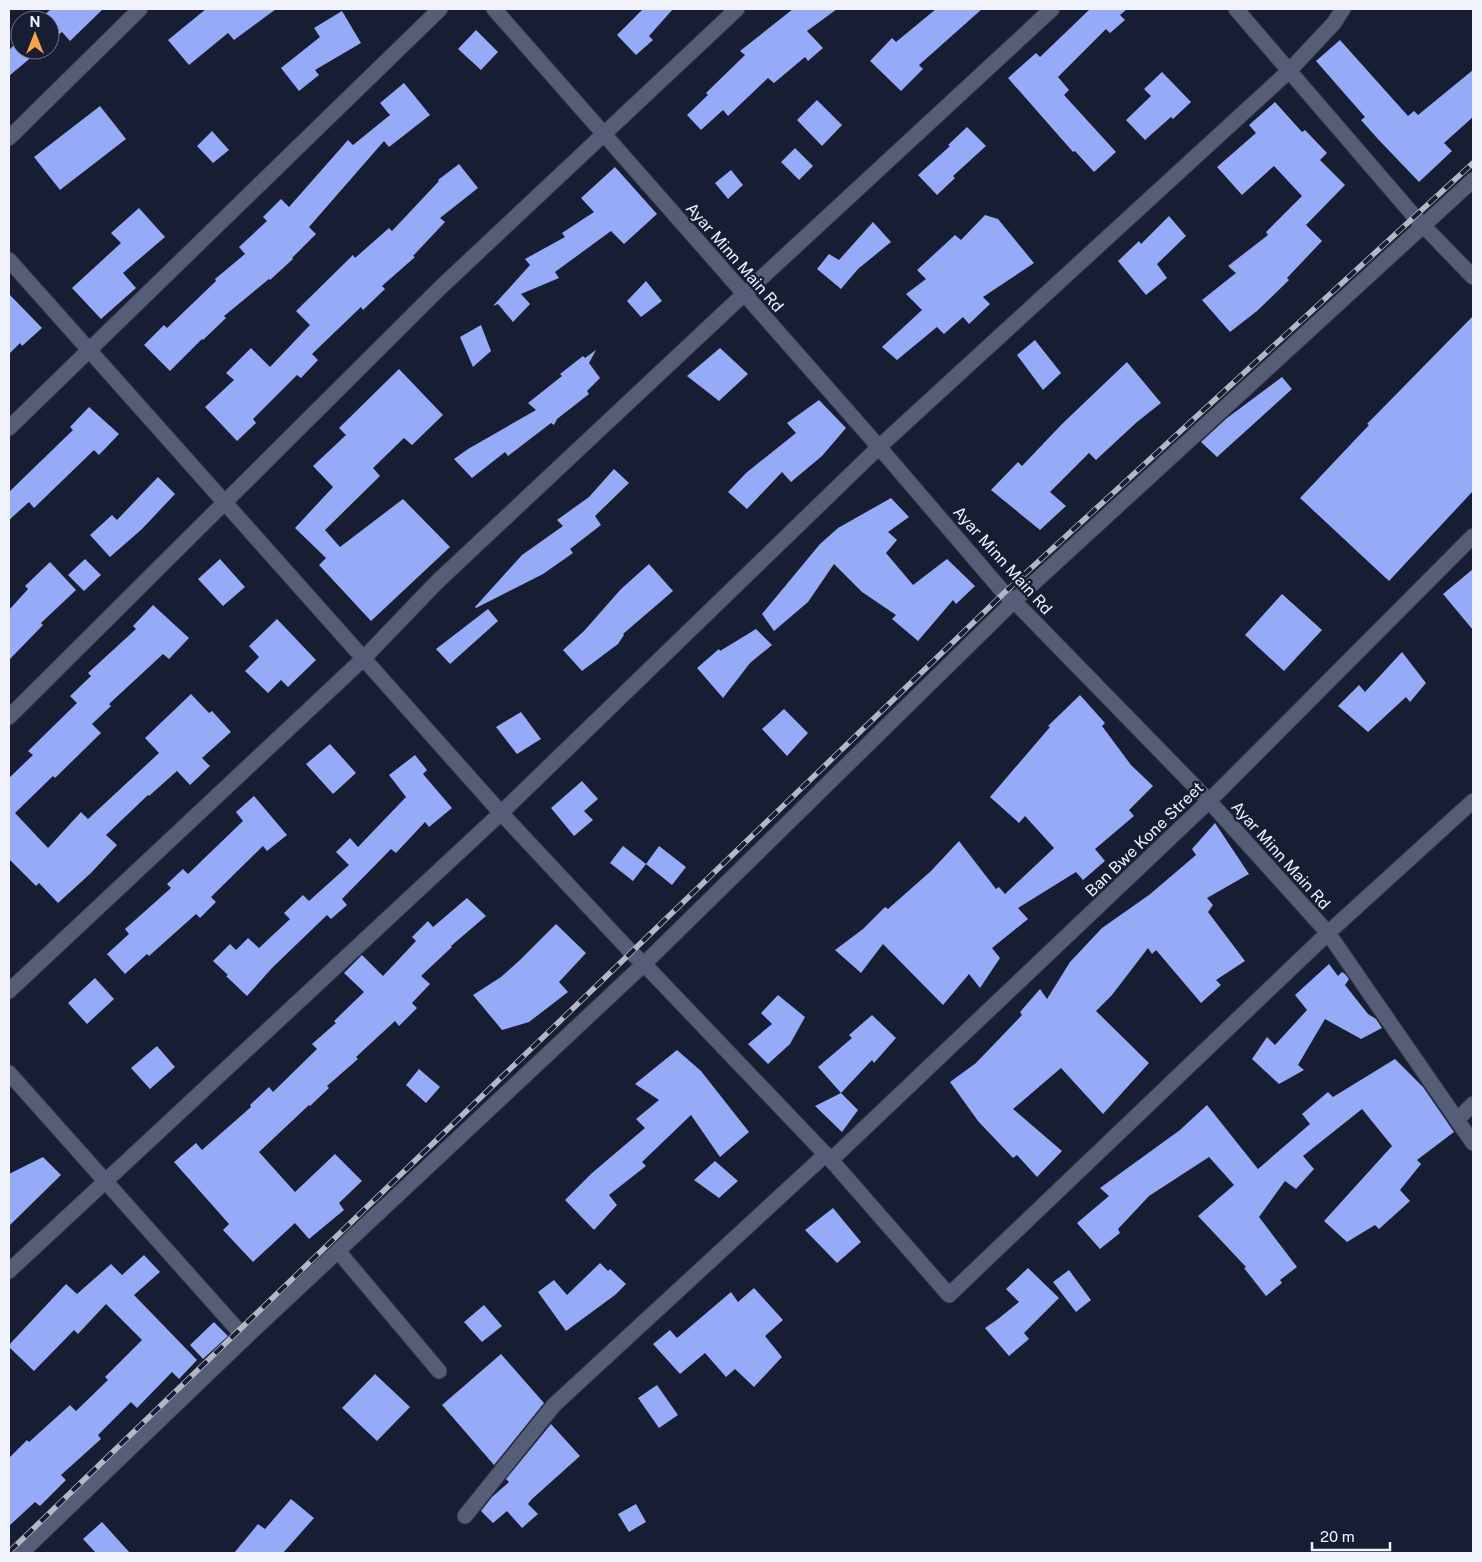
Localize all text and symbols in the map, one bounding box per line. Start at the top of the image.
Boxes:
north arrow [10,10,60,60]
text: N [30,14,40,30]
street label: Ayar Minn Main Rd [682,199,787,316]
street label: Ayar Minn Main Rd [949,502,1056,618]
street label: Ban Bwe Kone Street [1081,778,1207,901]
street label: Ayar Minn Main Rd [1227,797,1334,913]
scale bar [1312,1520,1390,1552]
text: 20 m [1320,1528,1355,1545]

